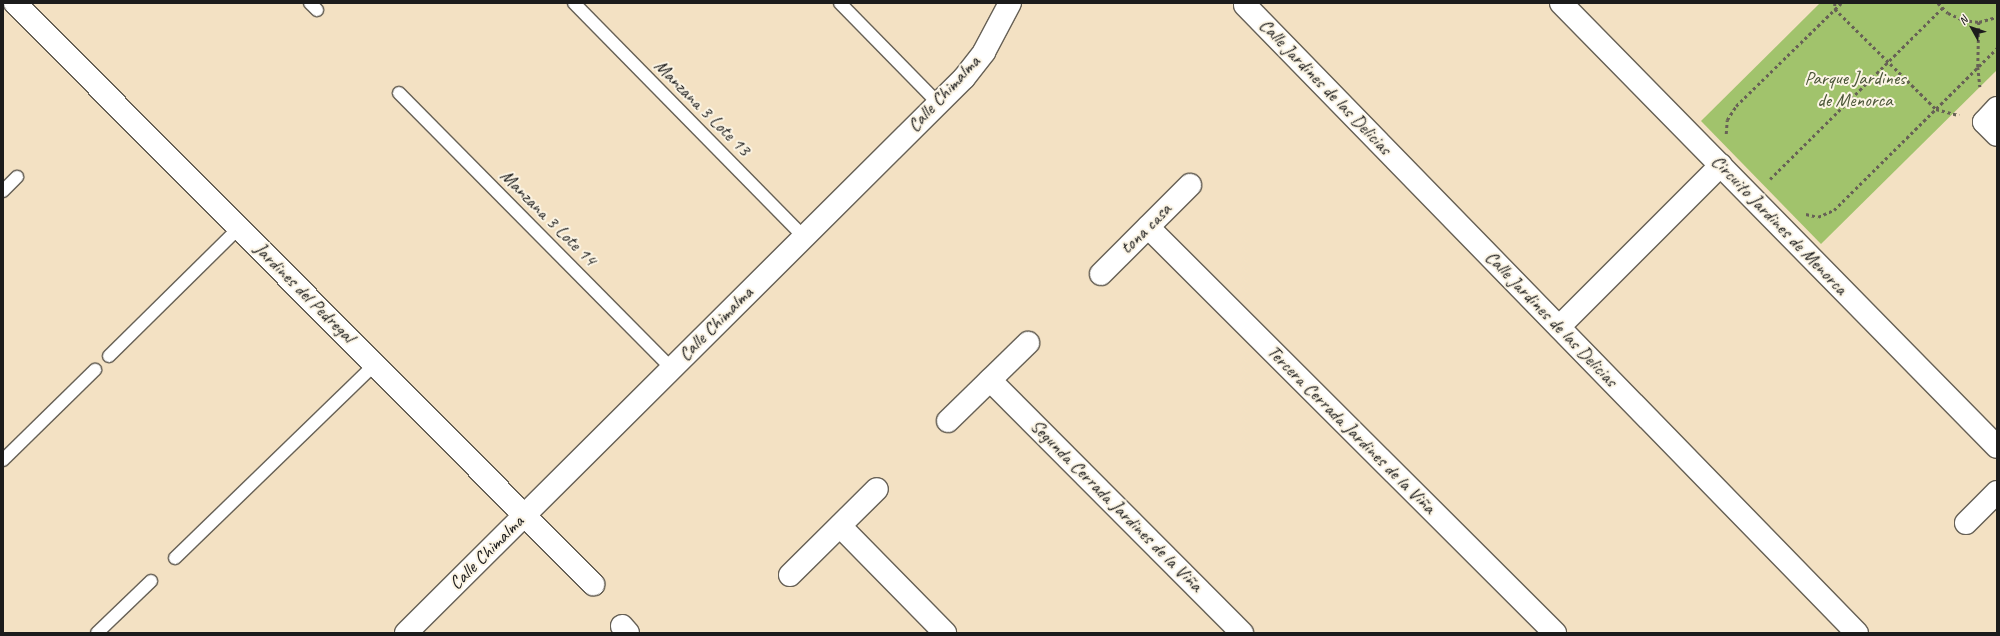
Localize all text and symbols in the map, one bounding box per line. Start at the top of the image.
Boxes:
north arrow [1952,8,1992,48]
text: N [1955,13,1970,27]
street label: Calle Jardines de las Delicias [1254,14,1396,160]
street label: Calle Chimalma [903,51,985,137]
street label: Manzana 3 Lote 13 [649,55,755,161]
park label: Parque Jardines de Menorca [1804,68,1906,112]
street label: Circuito Jardines de Menorca [1706,150,1852,300]
street label: Manzana 3 Lote 14 [495,165,601,271]
street label: tona casa [1116,199,1176,259]
street label: Jardines del Pedregal [249,238,359,348]
street label: Calle Jardines de las Delicias [1480,246,1622,392]
street label: Calle Chimalma [674,282,758,366]
street label: Tercera Cerrada Jardines de la Viña [1262,341,1440,519]
street label: Segunda Cerrada Jardines de la Viña [1025,415,1207,597]
street label: Calle Chimalma [445,511,529,595]

